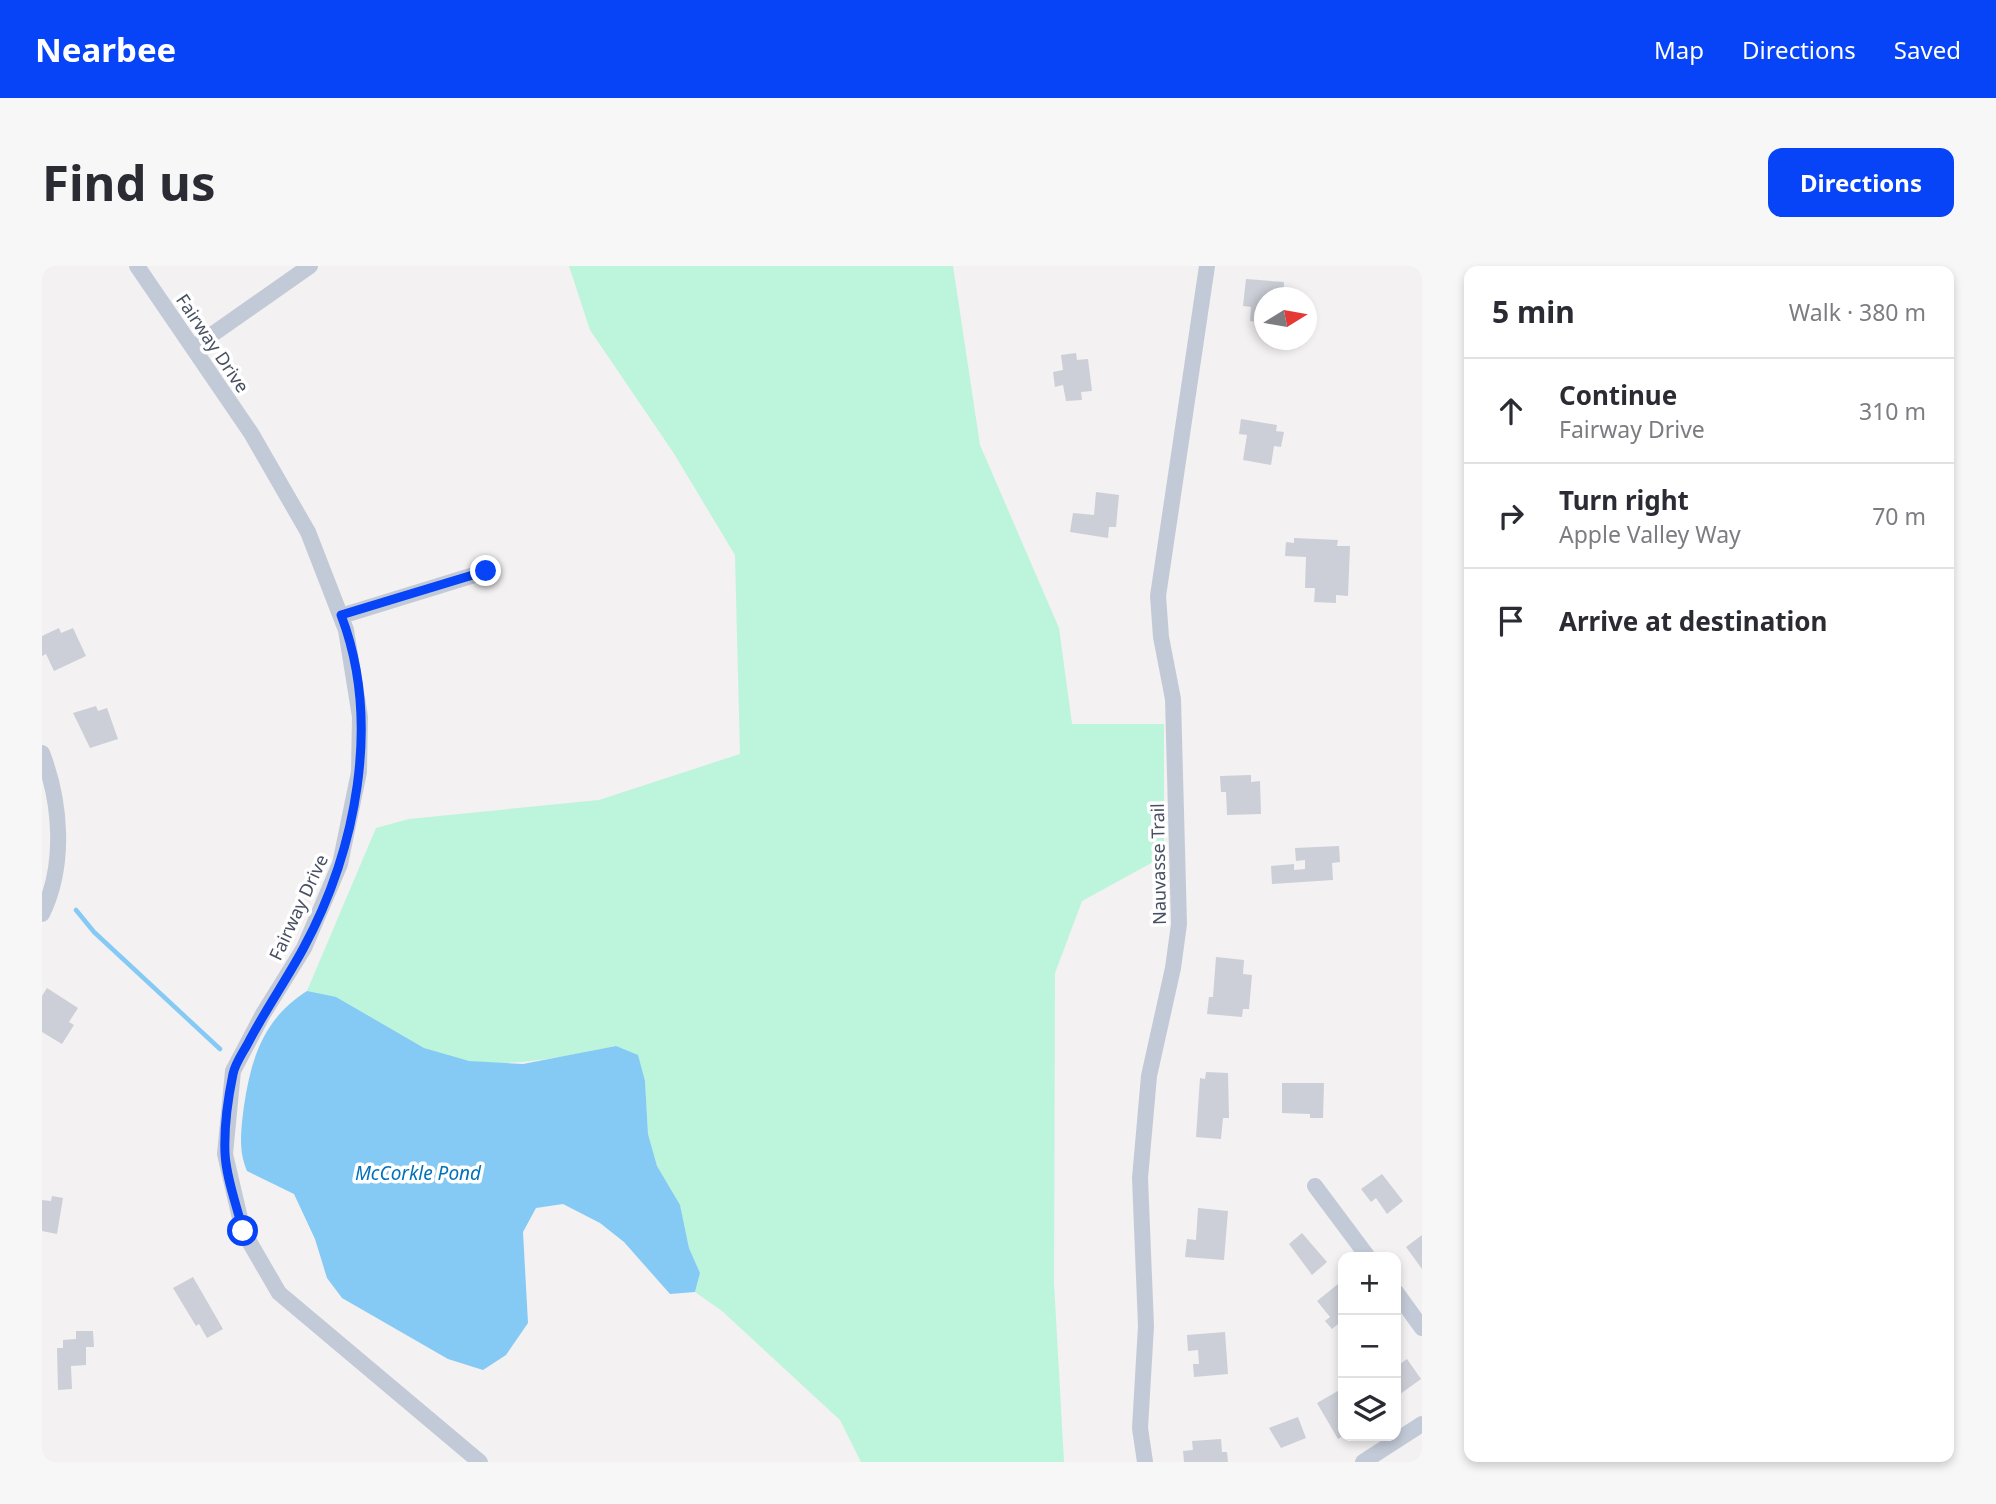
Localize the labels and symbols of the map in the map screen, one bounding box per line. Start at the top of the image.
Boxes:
north arrow [1254,287,1317,350]
street label: Fairway Drive [171,289,255,397]
route end [470,555,501,586]
street label: Nauvasse Trail [1145,803,1171,925]
street label: Fairway Drive [263,850,333,964]
water label: McCorkle Pond [355,1160,482,1186]
route start [227,1215,258,1246]

